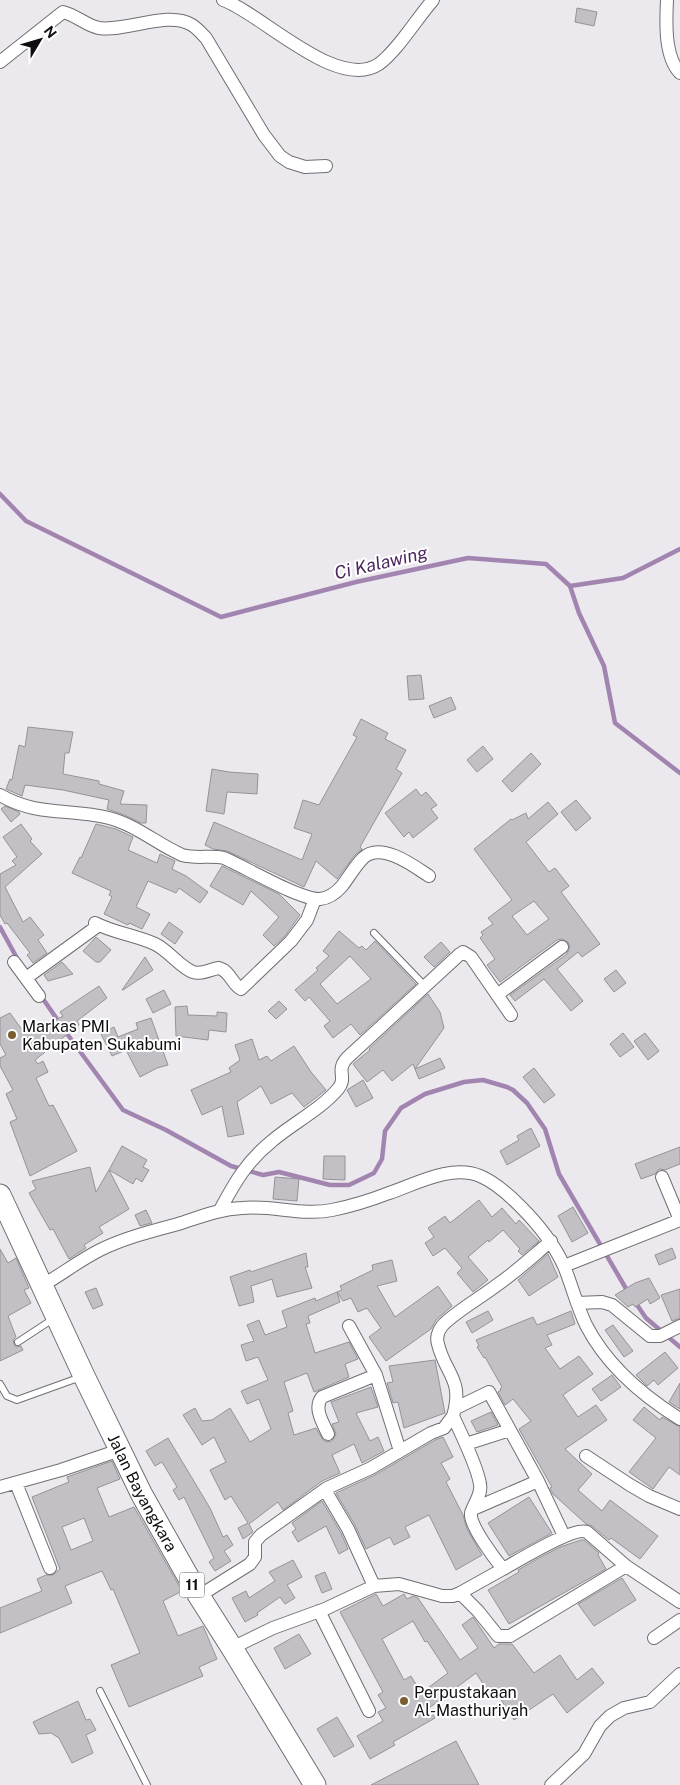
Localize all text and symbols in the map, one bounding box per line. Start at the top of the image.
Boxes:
north arrow [15,15,65,65]
text: N [41,23,60,41]
water label: Ci Kalawing [332,542,430,583]
place label: Markas PMI Kabupaten Sukabumi [22,1017,181,1054]
marker: Markas PMI Kabupaten Sukabumi [6,1029,18,1041]
street label: Jalan Bayangkara [104,1431,181,1555]
road number: 11 [180,1572,204,1598]
place label: Perpustakaan Al-Masthuriyah [414,1683,528,1720]
marker: Perpustakaan Al-Masthuriyah [398,1695,410,1707]

